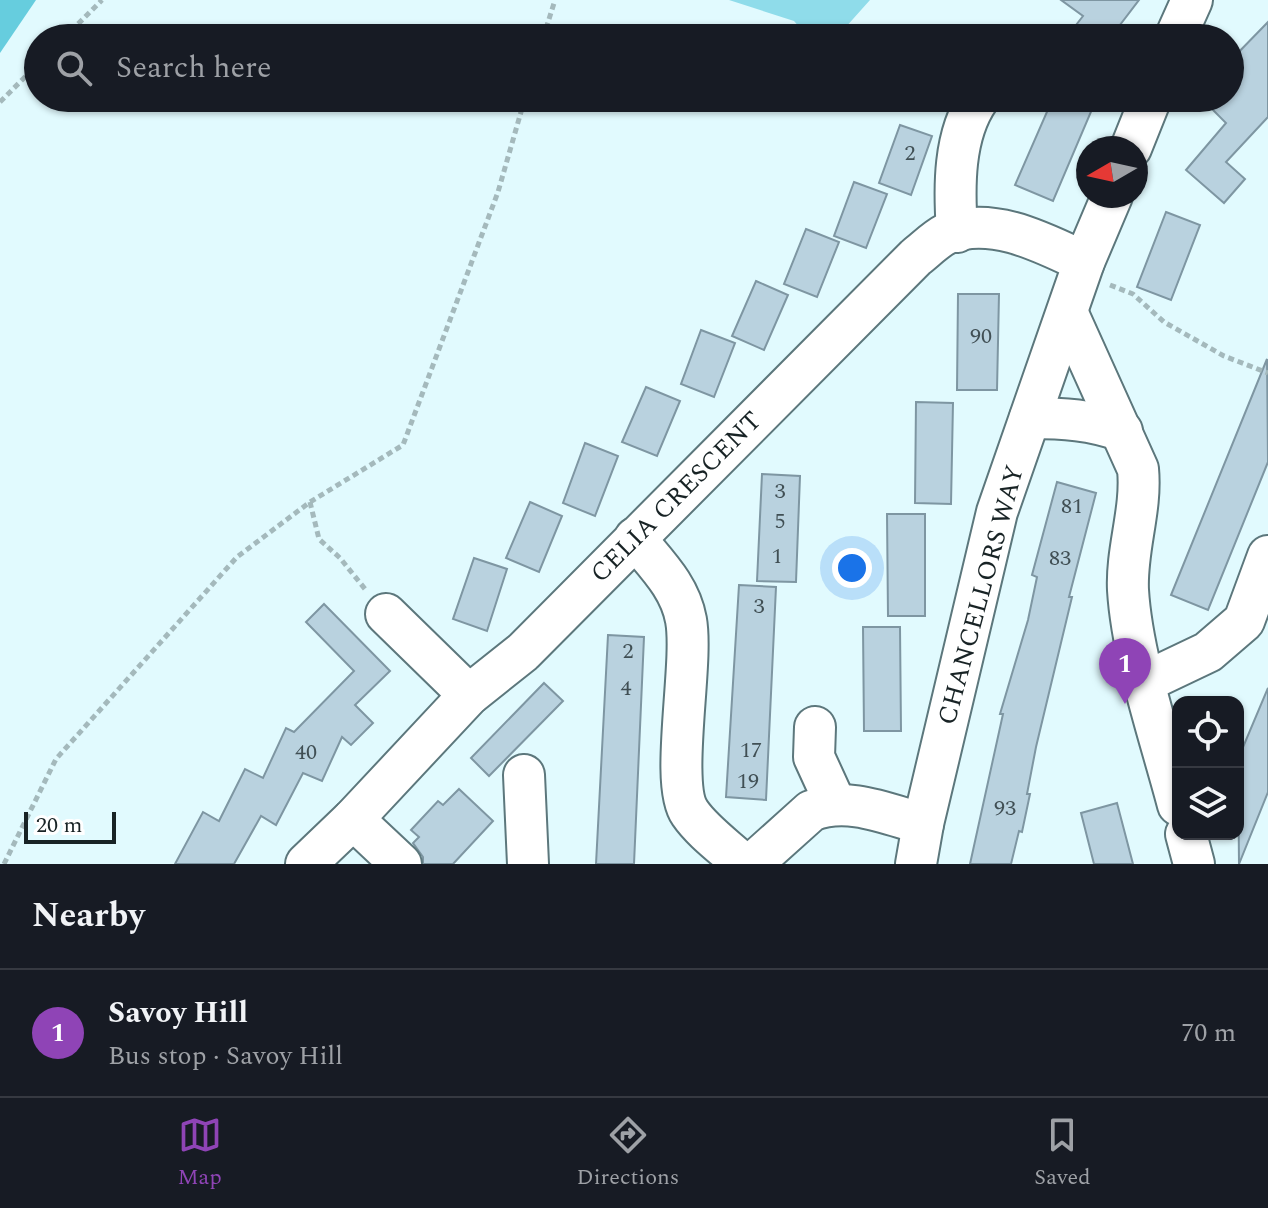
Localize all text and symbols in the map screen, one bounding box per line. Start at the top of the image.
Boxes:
search box [24,24,1244,112]
text: Search here [116,45,272,91]
icon: search [52,46,96,90]
north arrow [1076,136,1148,208]
house number: 2 [904,137,916,170]
house number: 90 [970,320,992,353]
street label: CELIA CRESCENT [581,402,771,592]
street label: CHANCELLORS WAY [927,461,1035,729]
house number: 3 [774,475,786,508]
house number: 81 [1061,490,1083,523]
house number: 5 [774,505,786,538]
house number: 1 [771,540,783,573]
house number: 83 [1049,542,1071,575]
your location [832,548,872,588]
house number: 3 [753,590,765,623]
house number: 2 [622,635,634,668]
pin: 1 [1099,638,1151,704]
house number: 4 [620,672,632,705]
map controls [1172,696,1244,840]
button: locate [1172,696,1244,768]
house number: 17 [740,734,762,767]
house number: 40 [295,736,317,769]
house number: 19 [737,765,759,798]
button: layers [1172,768,1244,840]
house number: 93 [994,792,1016,825]
scale bar [24,808,116,844]
text: 20 m [36,809,82,842]
text: Nearby [32,890,145,942]
text: Savoy Hill [108,990,248,1036]
text: 1 [51,1013,65,1053]
text: 70 m [1181,1013,1236,1053]
text: Bus stop · Savoy Hill [108,1036,343,1076]
tab: Map [177,1113,222,1194]
tab: Directions [577,1113,679,1194]
tab: Saved [1034,1113,1091,1194]

